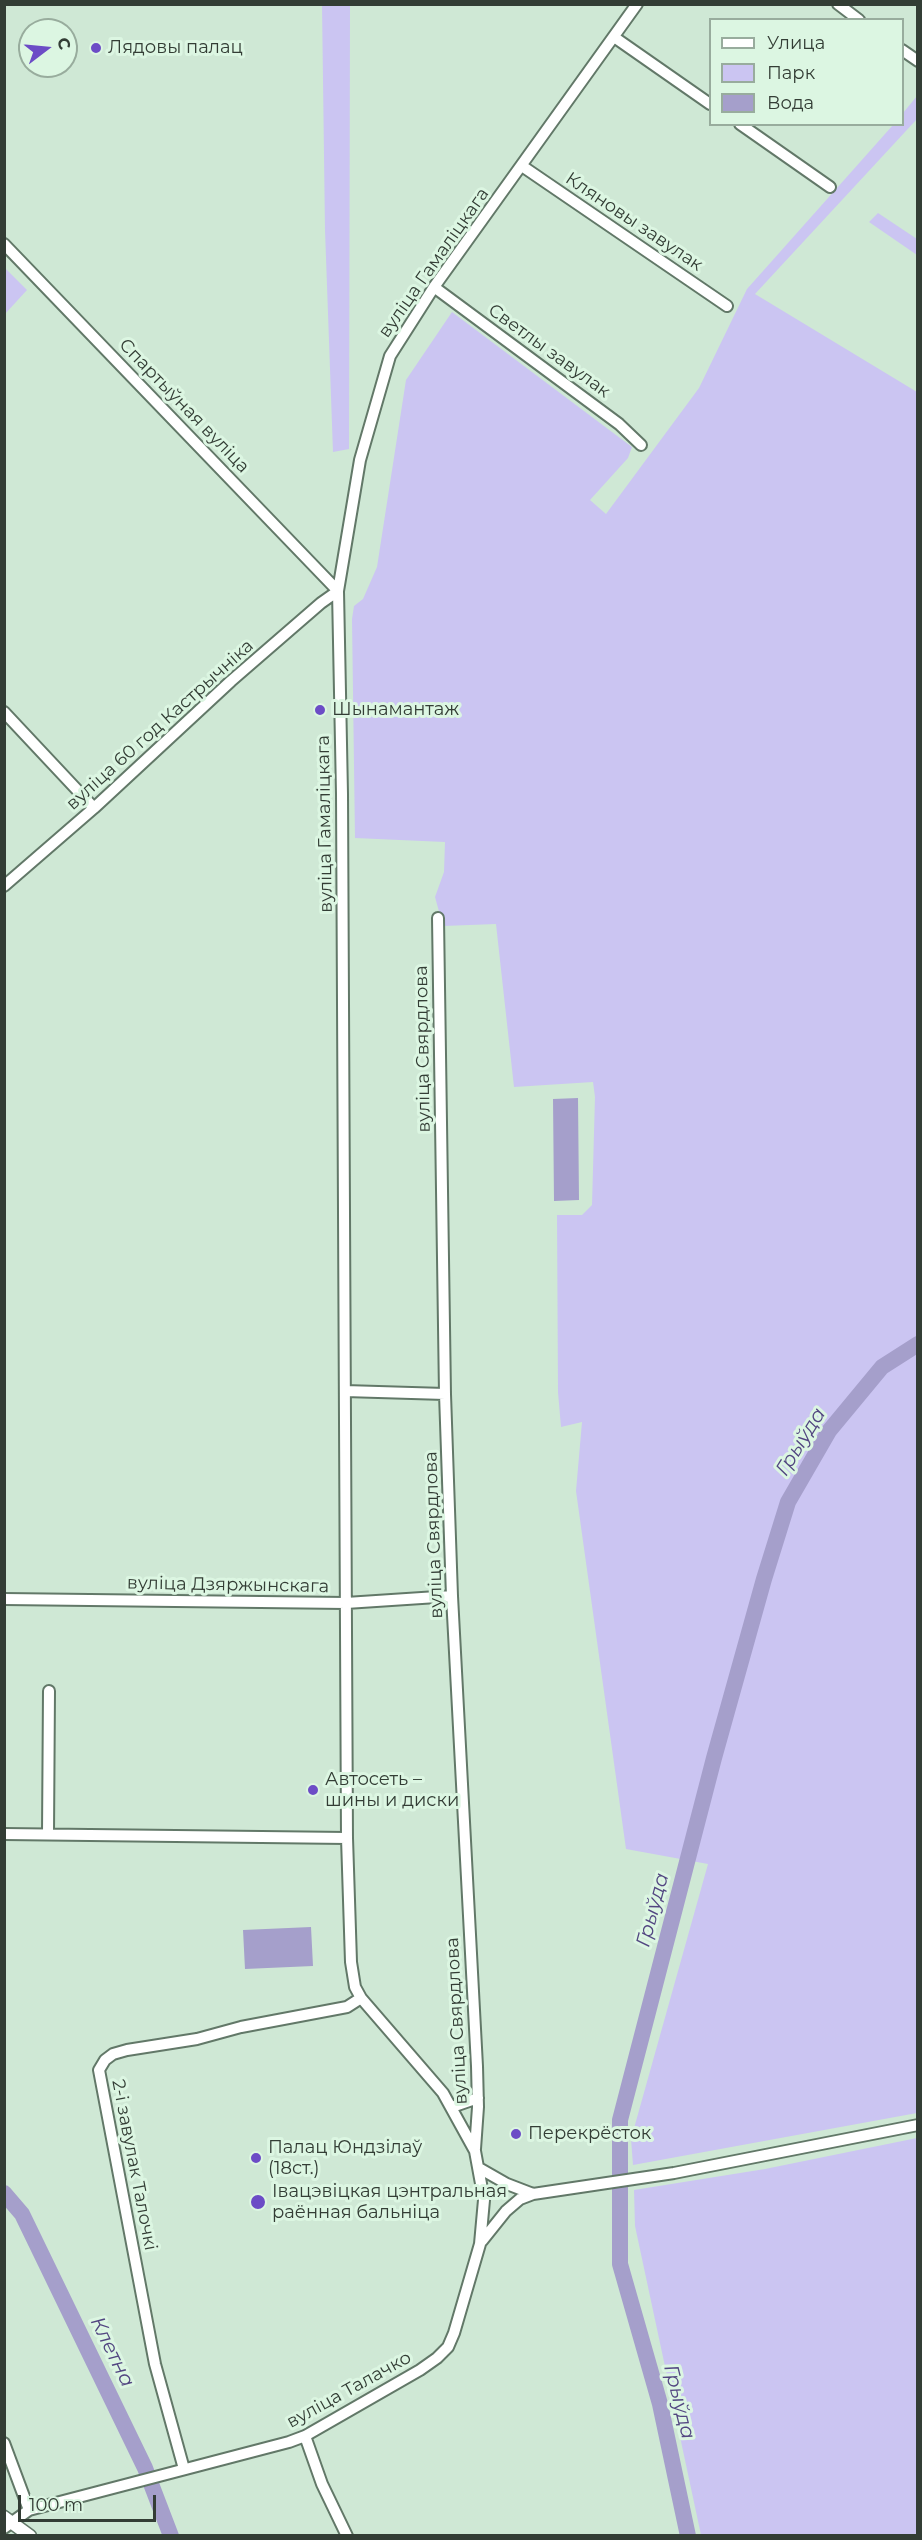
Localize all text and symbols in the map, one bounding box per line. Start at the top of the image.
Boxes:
north arrow [18,18,78,78]
legend [709,18,904,126]
text: Улица [767,32,825,54]
text: С [53,35,75,52]
place label: Лядовы палац [108,37,243,59]
marker: Лядовы палац [89,41,103,55]
text: Парк [767,62,815,84]
text: Вода [767,92,814,114]
street label: Кляновы завулак [561,168,707,276]
street label: вуліца Гамаліцкага [374,184,494,342]
street label: Светлы завулак [484,299,614,403]
street label: Спартыўная вуліца [114,334,254,478]
street label: вуліца 60 год Кастрычніка [62,635,258,815]
place label: Шынамантаж [332,699,459,721]
marker: Шынамантаж [313,703,327,717]
street label: вуліца Гамаліцкага [313,735,337,913]
street label: вуліца Свярдлова [411,965,435,1133]
water label: Грыўда [771,1403,831,1481]
street label: вуліца Свярдлова [420,1451,448,1619]
street label: вуліца Дзяржынскага [127,1572,329,1598]
place label: Автосеть – шины и диски [325,1769,459,1812]
marker: Автосеть – шины и диски [306,1783,320,1797]
water label: Грыўда [632,1870,674,1950]
street label: вуліца Свярдлова [442,1937,472,2105]
street label: 2-і завулак Талочкі [107,2078,161,2252]
place label: Перекрёсток [528,2123,651,2145]
marker: Перекрёсток [509,2127,523,2141]
place label: Палац Юндзілаў (18ст.) [268,2137,422,2180]
marker: Палац Юндзілаў (18ст.) [249,2151,263,2165]
place label: Івацэвіцкая цэнтральная раённая бальніца [272,2181,507,2224]
marker: Івацэвіцкая цэнтральная раённая бальніца [249,2193,267,2211]
water label: Клетна [85,2313,139,2391]
street label: вуліца Талачко [283,2347,415,2433]
water label: Грыўда [658,2362,700,2442]
scale bar [21,2483,159,2521]
text: 100 m [29,2494,83,2516]

